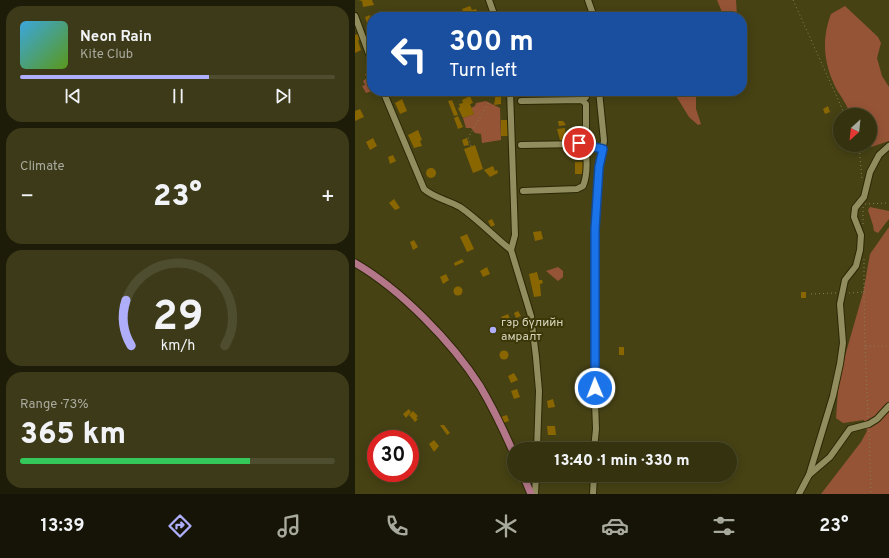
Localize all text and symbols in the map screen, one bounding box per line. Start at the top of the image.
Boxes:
text: 300 m [449,25,534,61]
text: Neon Rain [80,28,152,47]
icon: left [383,28,435,80]
text: Kite Club [80,47,133,63]
text: Turn left [449,60,517,83]
icon: previous [62,85,84,107]
icon: pause [167,85,189,107]
icon: next [272,85,294,107]
north arrow [833,108,877,152]
map controls [833,108,877,152]
pin [562,126,596,160]
icon: arrive [568,132,590,154]
text: Climate [20,159,65,175]
text: 23° [153,179,202,216]
text: − [20,184,34,211]
text: + [321,184,335,211]
text: 29 [152,292,203,345]
place label: гэр бүлийн амралт [501,315,563,345]
marker: гэр бүлийн амралт [488,325,498,335]
text: km/h [160,337,195,355]
position arrow [574,367,616,409]
text: Range · 73% [20,397,89,413]
text: 365 km [20,417,126,454]
speed limit sign: 30 [367,430,419,482]
text: 13:40 · 1 min · 330 m [554,452,690,471]
icon: directions [166,512,194,540]
icon: music [275,512,303,540]
icon: phone [383,512,411,540]
icon: climate [492,512,520,540]
icon: car [601,512,629,540]
icon: filters [710,512,738,540]
text: 13:39 [40,515,85,538]
text: 23° [819,515,849,538]

